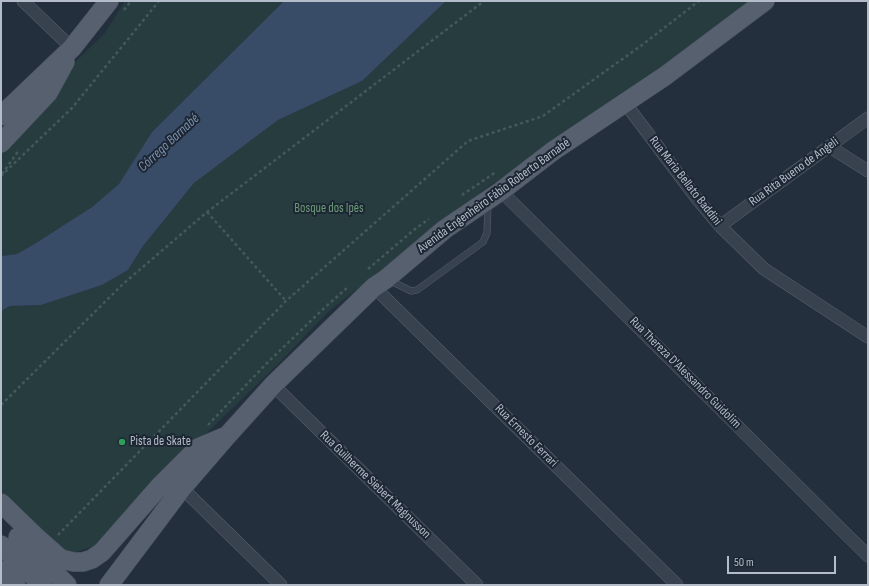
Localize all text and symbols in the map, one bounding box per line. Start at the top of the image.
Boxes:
water label: Córrego Barnabé [135,110,203,176]
street label: Rua Maria Bellato Baddini [645,133,725,229]
street label: Rua Rita Bueno de Angeli [746,134,842,210]
street label: Avenida Engenheiro Fábio Roberto Barnabé [415,135,573,257]
park label: Bosque dos Ipês [294,201,364,217]
street label: Rua Thereza D'Alessandro Guidolim [626,314,744,432]
street label: Rua Ernesto Ferrari [491,401,561,471]
street label: Rua Guilherme Siebert Magnusson [316,428,434,542]
place label: Pista de Skate [130,434,191,450]
marker: Pista de Skate [117,437,127,447]
scale bar [729,548,838,574]
text: 50 m [734,555,754,570]

